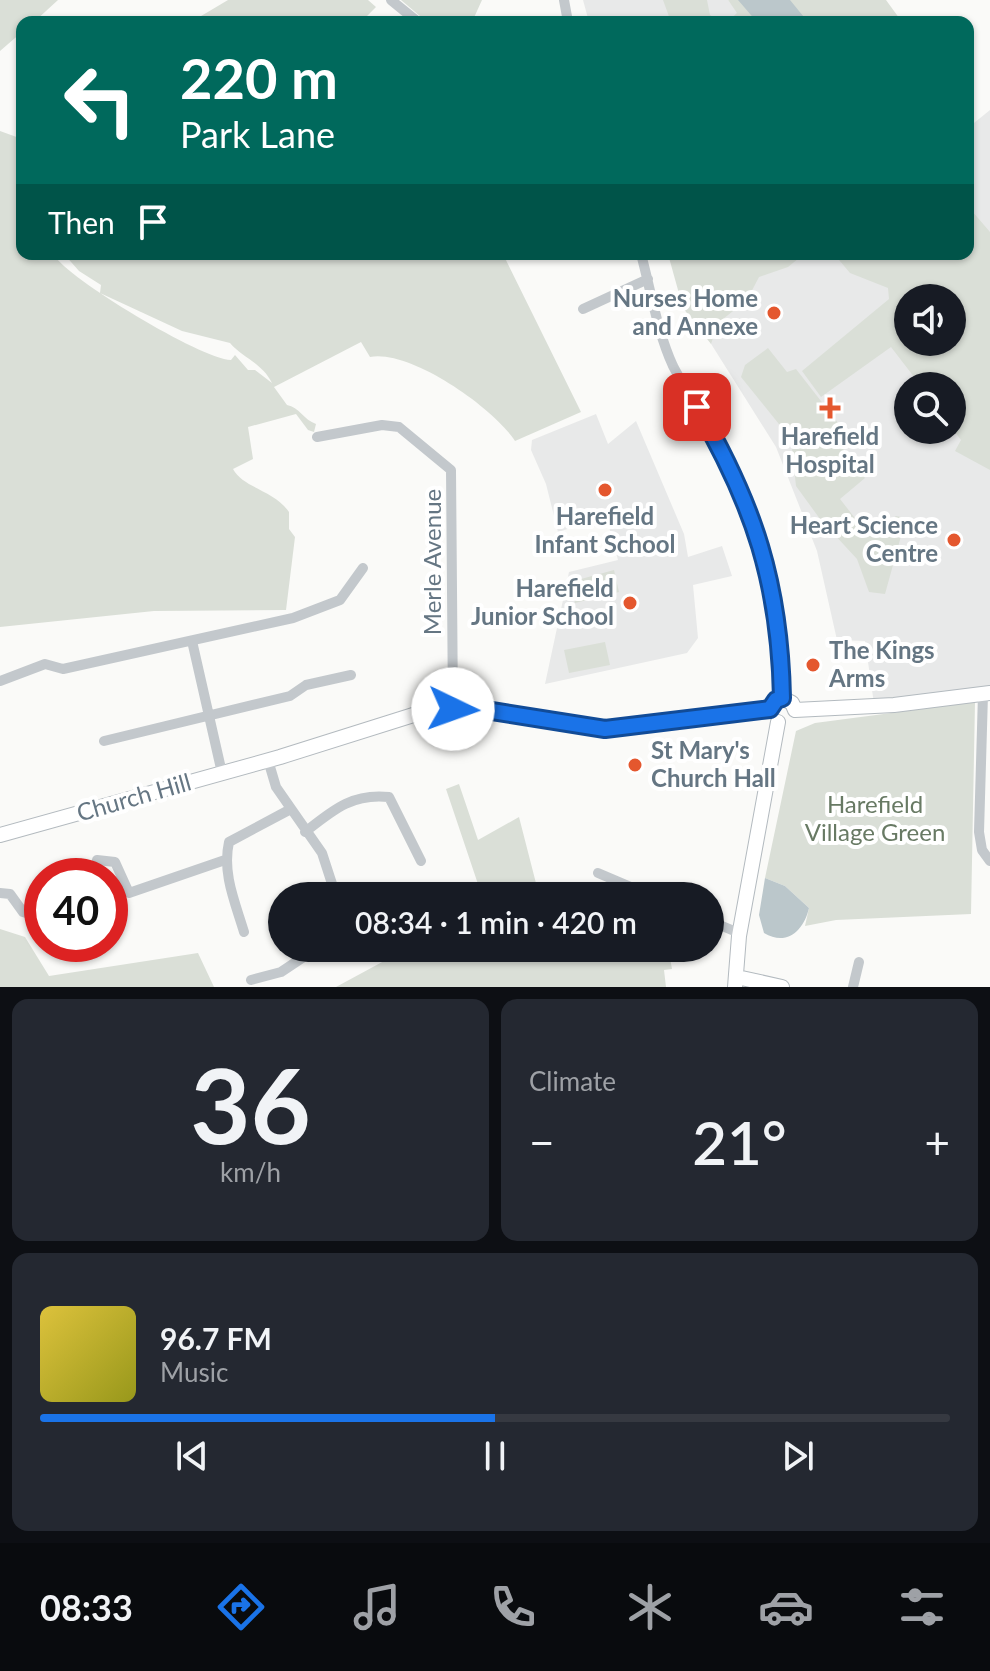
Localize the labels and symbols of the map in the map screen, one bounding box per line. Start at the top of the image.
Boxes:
place label: Nurses Home and Annexe [613,283,758,340]
marker: Nurses Home and Annexe [765,304,783,322]
pin [663,373,731,441]
marker: Harefield Hospital [819,397,841,419]
place label: Harefield Hospital [781,421,879,478]
marker: Harefield Infant School [596,481,614,499]
street label: Merle Avenue [417,489,446,635]
place label: Harefield Infant School [535,501,675,558]
place label: Heart Science Centre [790,510,938,567]
marker: Heart Science Centre [945,531,963,549]
place label: Harefield Junior School [471,573,614,630]
marker: Harefield Junior School [621,594,639,612]
place label: The Kings Arms [828,635,935,692]
marker: The Kings Arms [804,656,822,674]
position arrow [411,667,495,751]
place label: St Mary's Church Hall [651,735,776,792]
marker: St Mary's Church Hall [626,756,644,774]
street label: Church Hill [73,766,194,827]
park label: Harefield Village Green [805,789,945,846]
speed limit sign: 40 [24,858,128,962]

